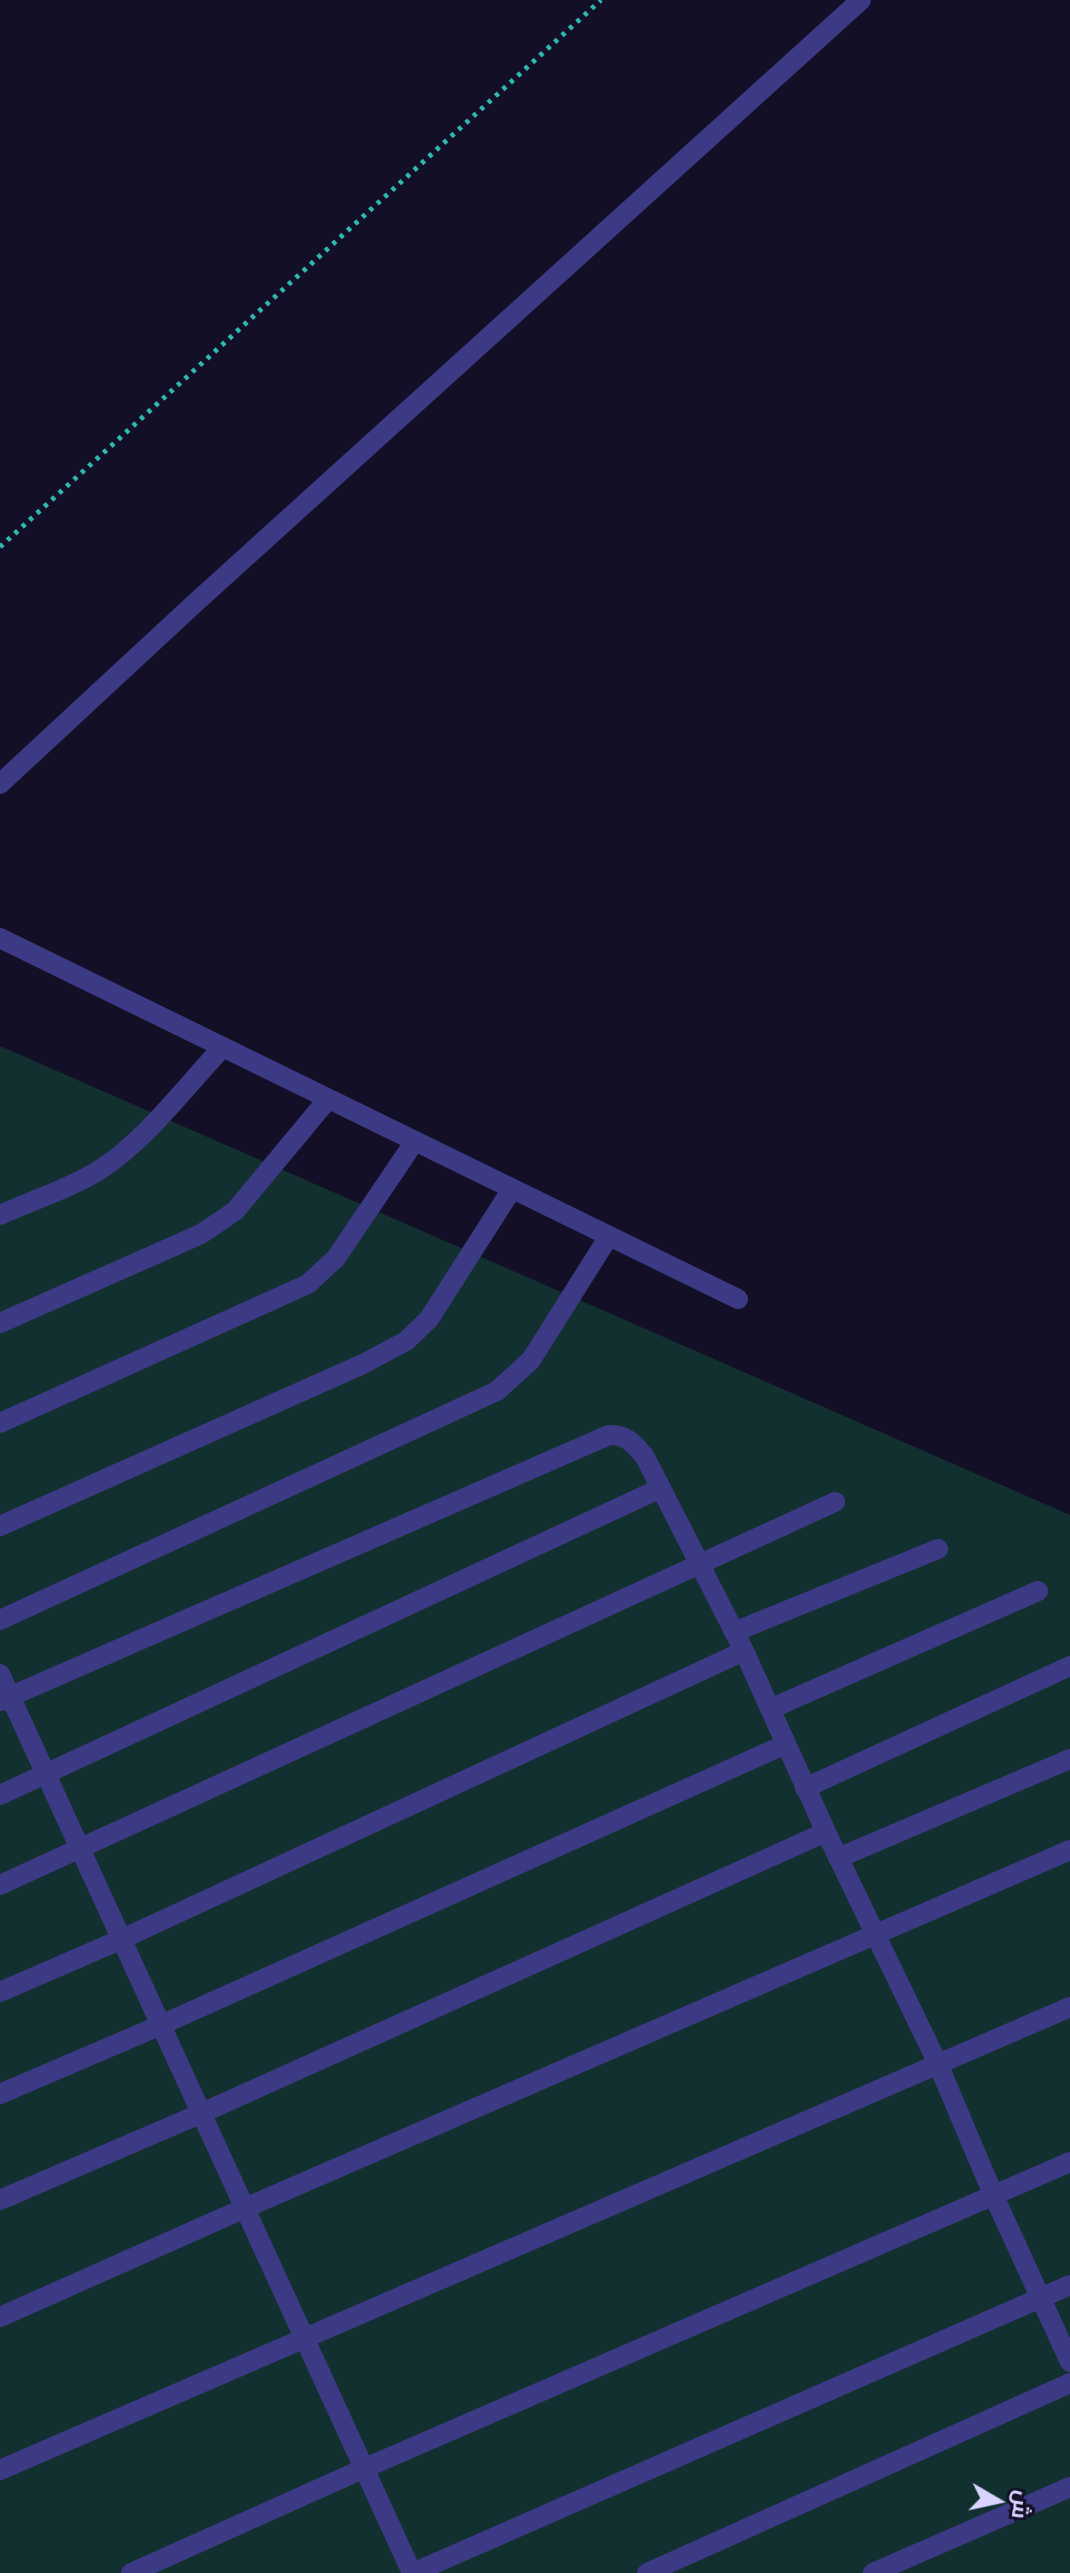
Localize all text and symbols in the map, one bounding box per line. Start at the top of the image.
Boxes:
north arrow [958,2461,1038,2541]
text: ش [1007,2489,1037,2521]

